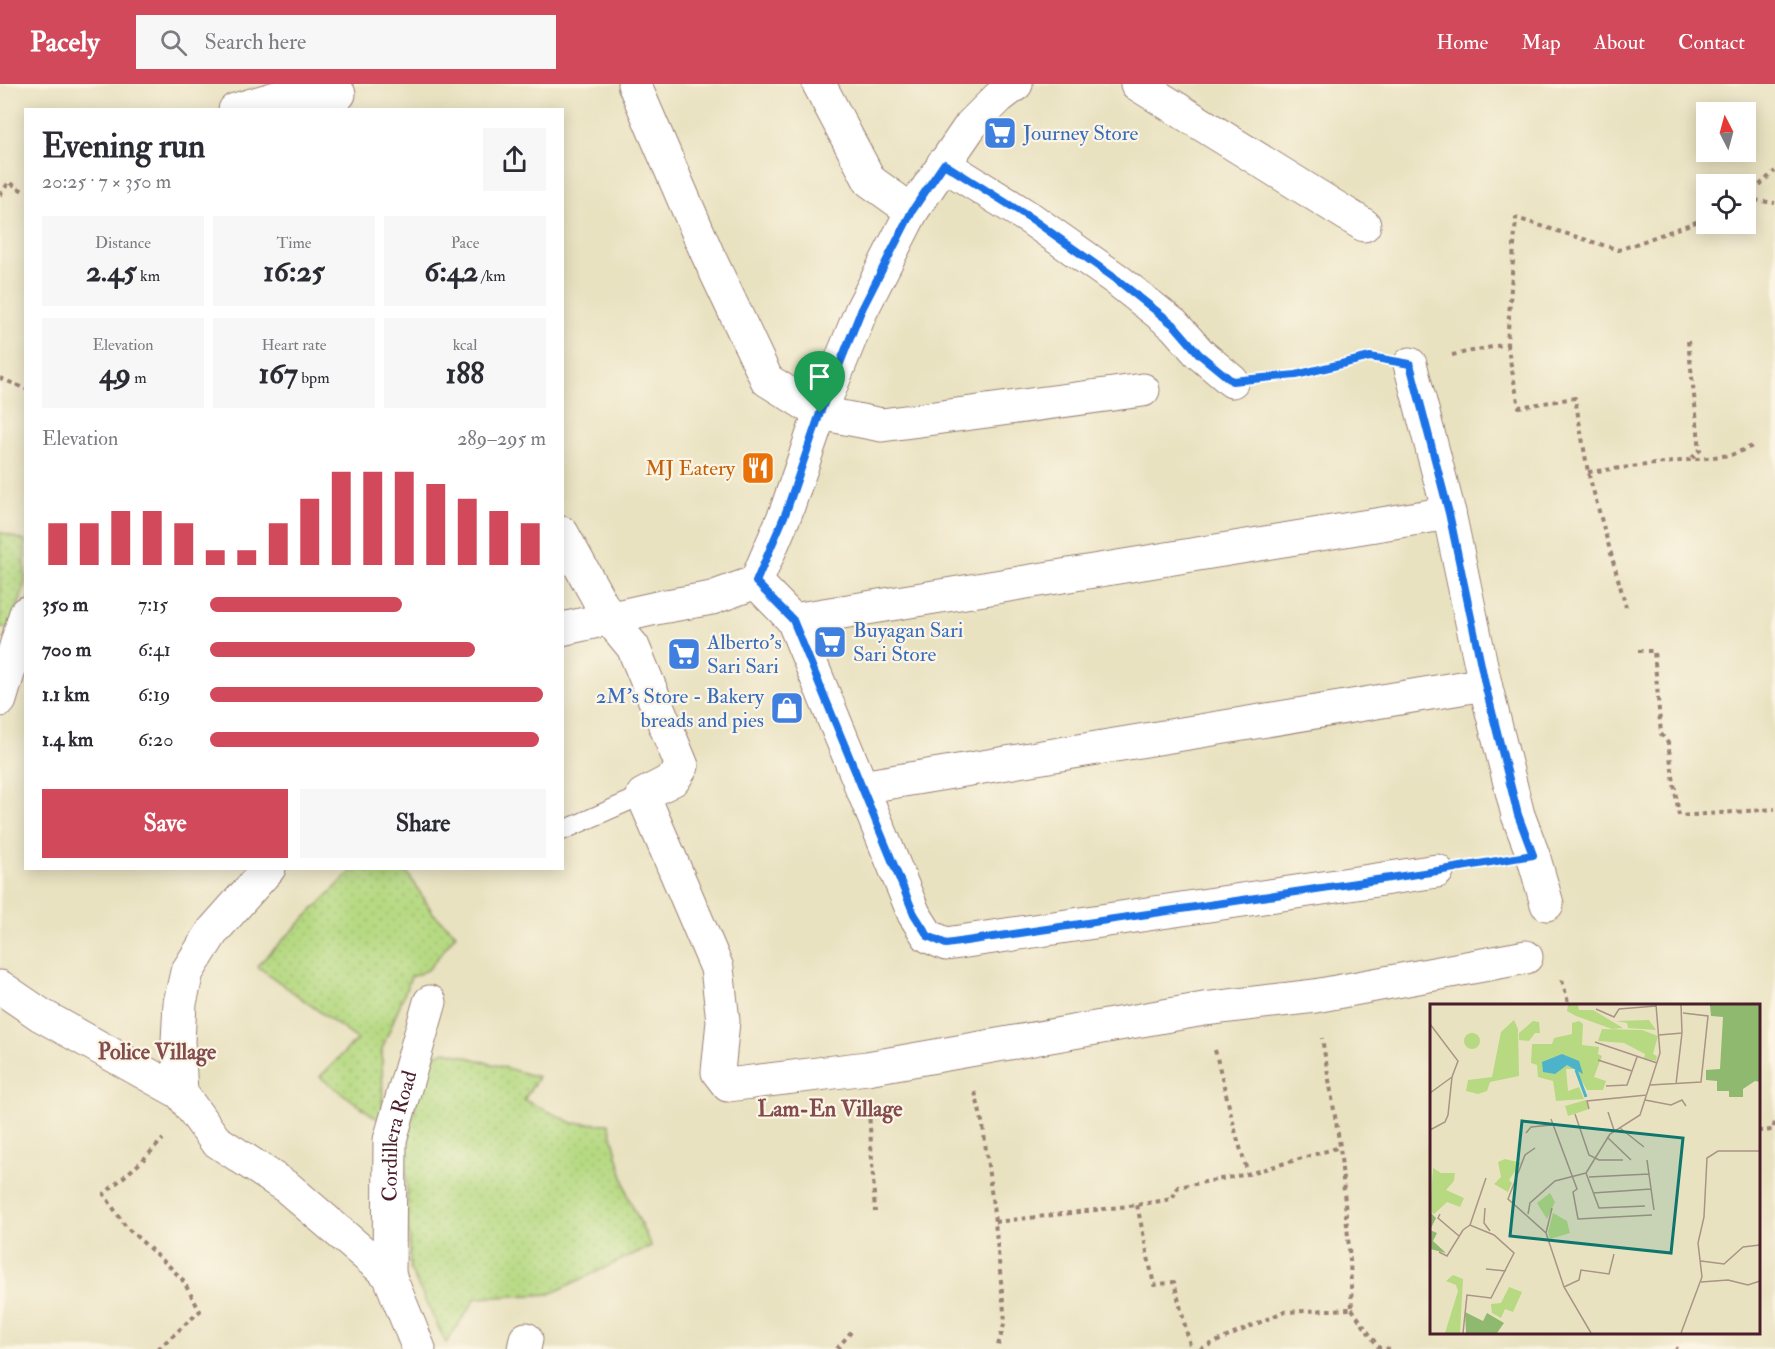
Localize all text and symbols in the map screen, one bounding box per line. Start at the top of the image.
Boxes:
search box [136,15,556,69]
text: Pacely [30,25,100,60]
icon: search [157,26,190,59]
text: Search here [205,28,306,56]
text: Home [1436,29,1488,56]
text: Map [1521,29,1561,56]
text: About [1594,29,1645,56]
text: Contact [1678,29,1745,56]
north arrow [1696,102,1756,162]
map controls [1696,102,1756,234]
supermarket icon: Journey Store [982,115,1018,151]
place label: Journey Store [1022,120,1138,147]
text: Evening run [42,126,205,167]
button: share [483,128,546,191]
text: 20:25 · 7 × 350 m [42,169,171,194]
button: locate [1696,174,1756,234]
text: Distance [95,233,151,253]
text: Time [277,233,311,253]
text: Pace [451,233,479,253]
text: 2.45 [86,253,137,290]
text: 16:25 [263,253,325,290]
text: 6:42 [424,253,478,290]
text: km [137,266,160,286]
text: /km [478,266,506,286]
text: Elevation [93,335,153,355]
text: Heart rate [261,335,327,355]
text: kcal [453,335,477,355]
pin [794,351,845,413]
text: 49 [99,355,131,392]
text: 167 [258,355,298,392]
text: 188 [446,355,484,392]
icon: arrive [803,360,836,393]
text: m [131,368,147,388]
text: bpm [298,368,330,388]
text: Elevation [42,426,118,451]
text: 289–295 m [457,426,546,451]
restaurant icon: MJ Eatery [740,450,776,486]
place label: MJ Eatery [645,455,736,482]
text: 350 m [42,592,88,617]
text: 7:15 [138,592,168,617]
place label: Buyagan Sari Sari Store [853,617,964,668]
supermarket icon: Buyagan Sari Sari Store [812,624,848,660]
place label: Alberto's Sari Sari [706,629,782,680]
supermarket icon: Alberto's Sari Sari [666,636,702,672]
text: 700 m [42,637,91,662]
text: 6:41 [138,637,171,662]
text: 1.1 km [42,682,89,707]
text: 6:19 [138,682,170,707]
place label: 2M's Store - Bakery breads and pies [596,683,765,734]
shop icon: 2M's Store - Bakery breads and pies [769,690,805,726]
text: 1.4 km [42,727,93,752]
text: 6:20 [138,727,173,752]
button: Save [42,789,288,858]
button: Share [300,789,546,858]
inset map [1430,1004,1760,1334]
district label: Police Village [98,1038,217,1067]
street label: Cordillera Road [377,1067,424,1202]
district label: Lam-En Village [758,1095,903,1124]

